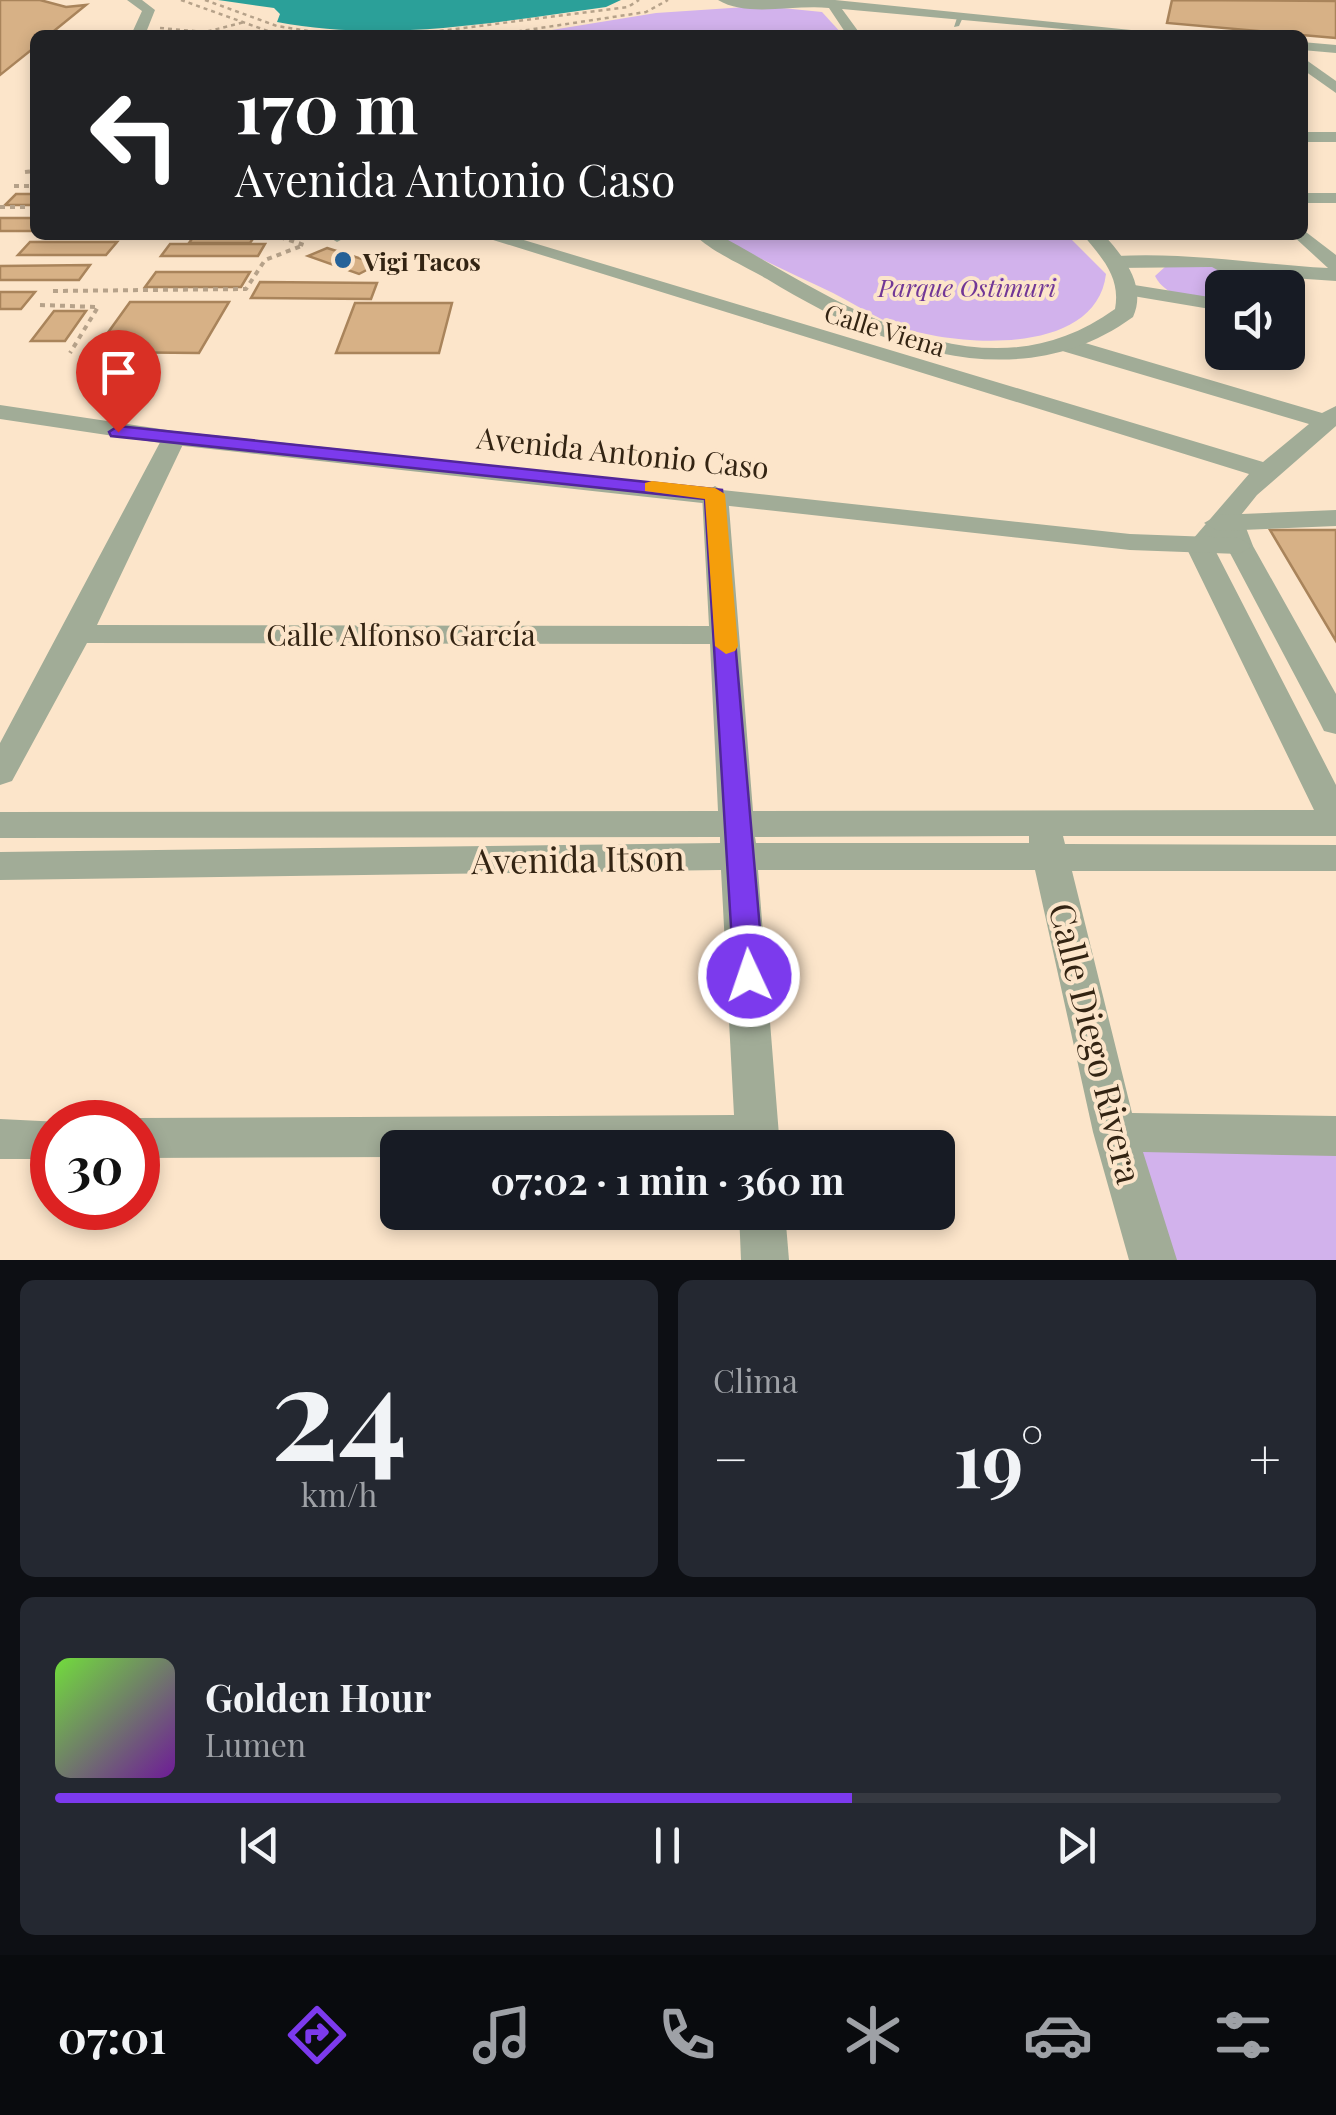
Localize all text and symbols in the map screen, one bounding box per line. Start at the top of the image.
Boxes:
text: 170 m [235,58,418,152]
icon: left [70,70,200,200]
text: Avenida Antonio Caso [235,148,675,208]
place label: Vigi Tacos [362,244,481,277]
marker: Vigi Tacos [332,249,354,271]
park label: Parque Ostimuri [877,270,1056,303]
map controls [1205,270,1305,370]
button: sound [1205,270,1305,370]
street label: Calle Viena [821,295,950,363]
pin [76,330,161,433]
icon: arrive [91,345,146,400]
street label: Avenida Antonio Caso [474,417,771,487]
street label: Calle Alfonso García [266,614,536,654]
street label: Avenida Itson [470,833,685,883]
street label: Calle Diego Rivera [1039,898,1155,1189]
position arrow [697,924,801,1028]
speed limit sign: 30 [30,1100,160,1230]
text: 07:02 · 1 min · 360 m [491,1154,844,1205]
text: 24 [271,1320,407,1494]
text: Clima [713,1358,798,1401]
text: 19° [953,1407,1044,1507]
text: − [713,1420,749,1494]
text: + [1249,1420,1281,1494]
text: km/h [301,1472,377,1515]
text: Golden Hour [205,1671,431,1722]
text: Lumen [205,1722,306,1765]
icon: previous [232,1818,287,1873]
icon: pause [640,1818,695,1873]
icon: next [1049,1818,1104,1873]
icon: directions [282,2000,352,2070]
icon: music [467,2000,537,2070]
icon: phone [652,2000,722,2070]
icon: climate [838,2000,908,2070]
icon: car [1023,2000,1093,2070]
icon: filters [1208,2000,1278,2070]
text: 07:01 [58,2005,166,2065]

